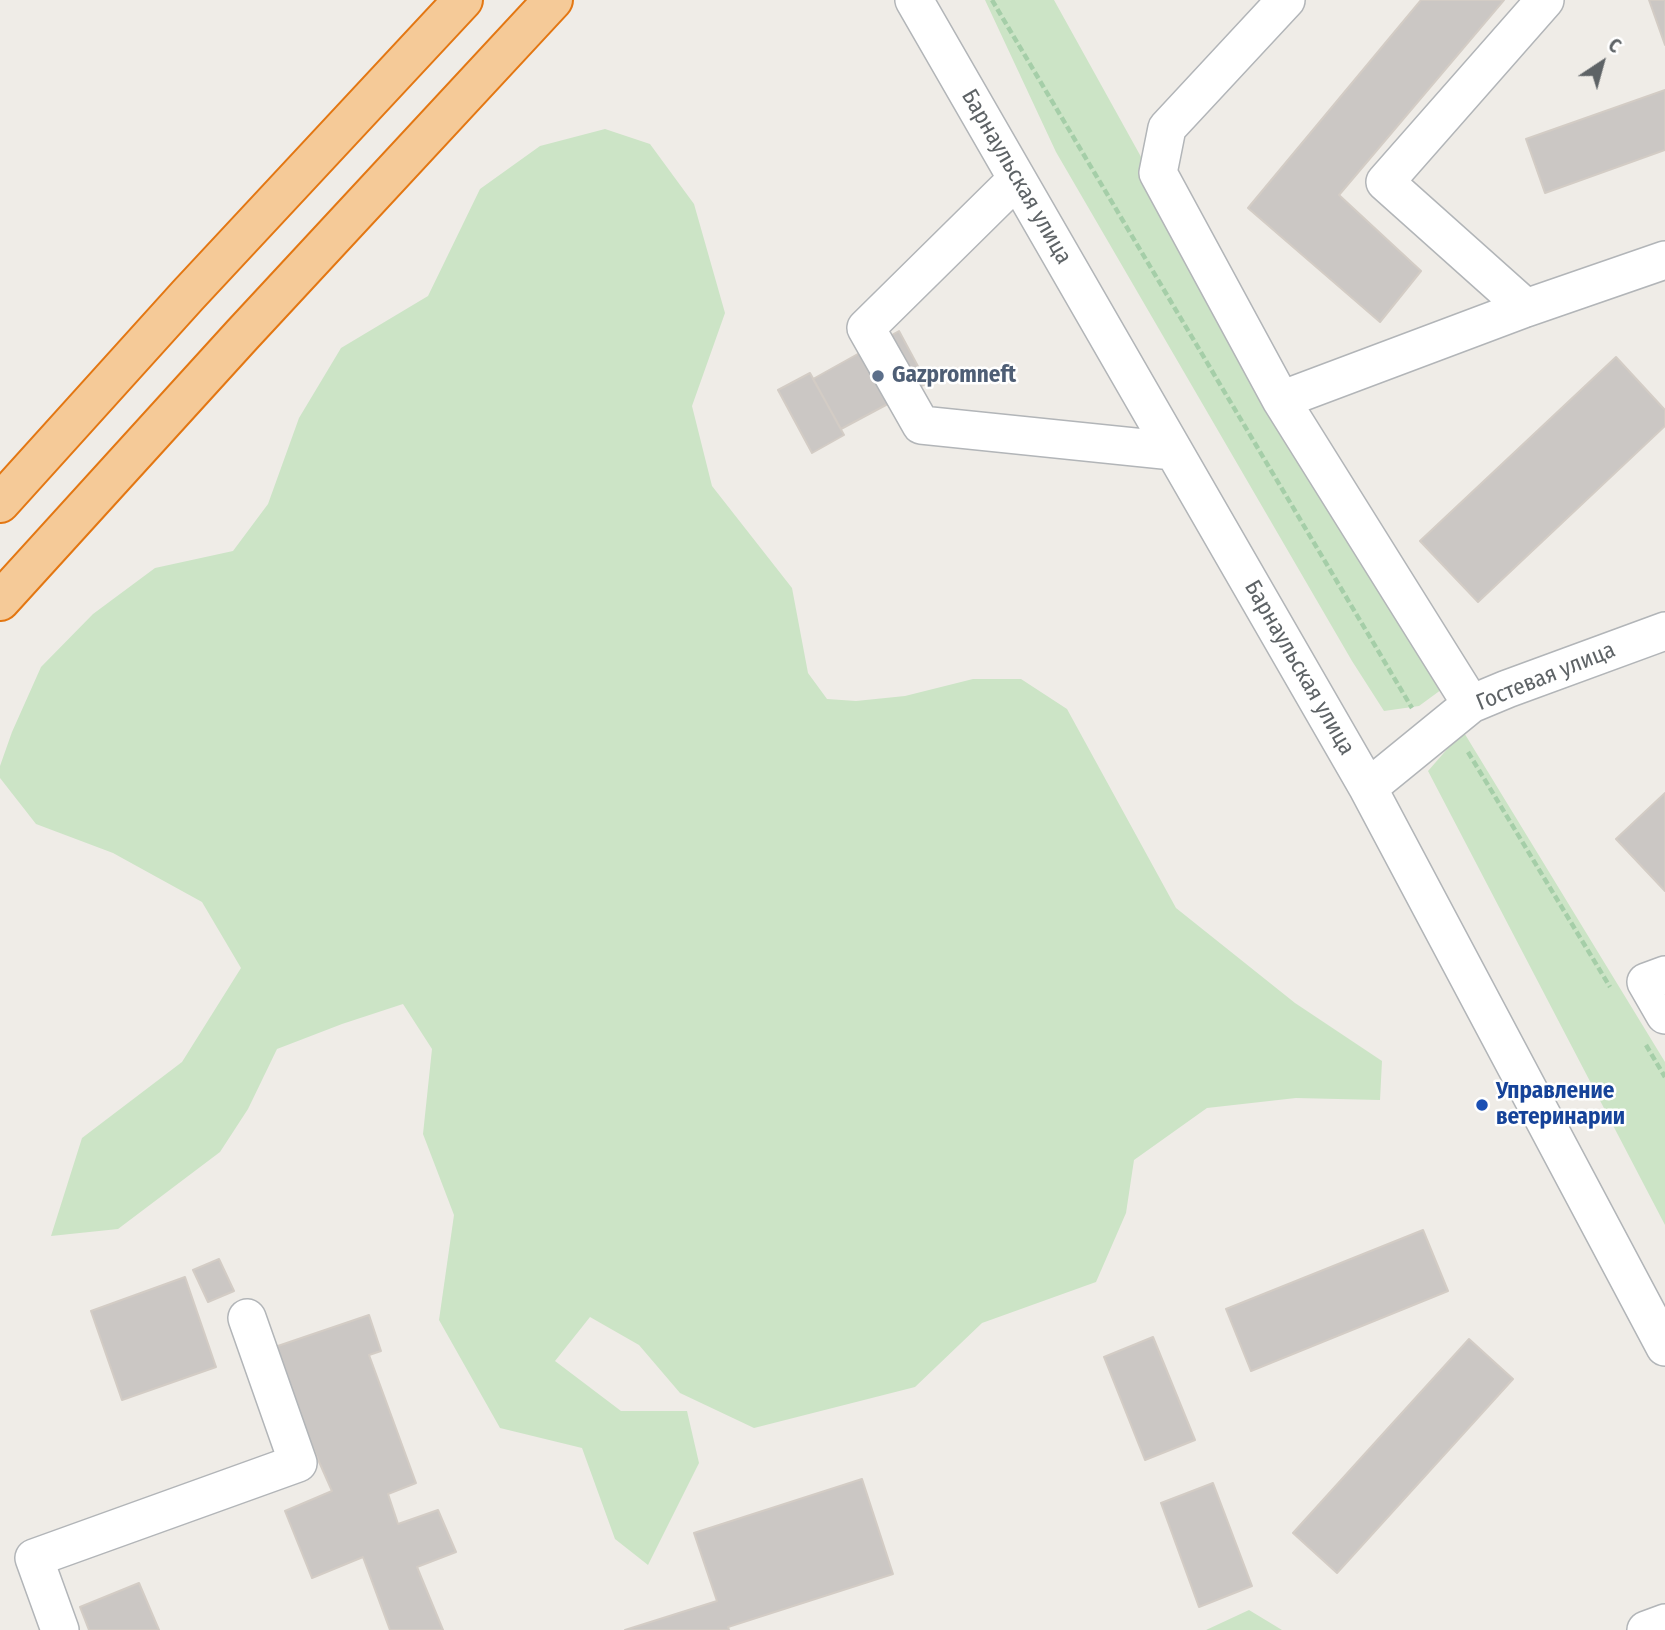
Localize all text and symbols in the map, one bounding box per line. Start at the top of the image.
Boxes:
north arrow [1567,28,1637,98]
text: С [1604,33,1625,58]
street label: Барнаульская улица [955,85,1077,269]
place label: Gazpromneft [892,362,1016,390]
marker: Gazpromneft [870,368,886,384]
street label: Барнаульская улица [1238,576,1360,760]
street label: Гостевая улица [1473,637,1619,717]
place label: Управление ветеринарии [1496,1078,1625,1132]
marker: Управление ветеринарии [1474,1097,1490,1113]

